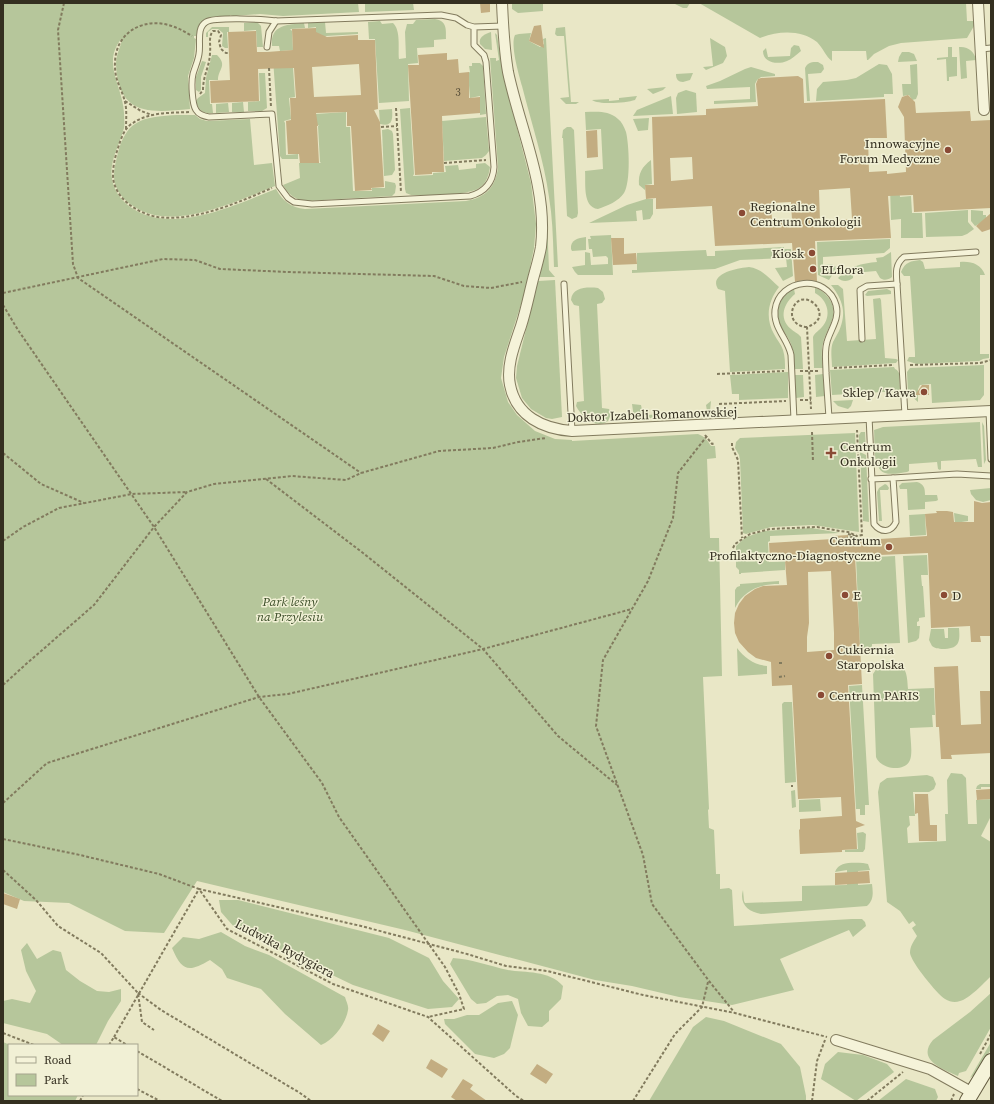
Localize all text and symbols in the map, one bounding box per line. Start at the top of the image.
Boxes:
house number: 3 [455,85,461,100]
place label: Innowacyjne Forum Medyczne [840,135,940,167]
marker: Innowacyjne Forum Medyczne [943,145,953,155]
place label: Regionalne Centrum Onkologii [750,198,861,230]
marker: Regionalne Centrum Onkologii [737,208,747,218]
place label: Kiosk [772,245,805,262]
marker: Kiosk [807,248,817,258]
place label: ELflora [821,261,864,278]
marker: ELflora [808,264,818,274]
place label: Sklep / Kawa [843,384,916,401]
marker: Sklep / Kawa [919,387,929,397]
street label: Doktor Izabeli Romanowskiej [566,403,738,426]
place label: Centrum Onkologii [840,438,897,470]
marker: Centrum Onkologii [825,447,837,459]
place label: Centrum Profilaktyczno-Diagnostyczne [709,532,881,564]
marker: Centrum Profilaktyczno-Diagnostyczne [884,542,894,552]
place label: E [853,587,861,604]
place label: D [952,587,961,604]
marker: E [840,590,850,600]
marker: D [939,590,949,600]
park label: Park leśny na Przylesiu [257,593,324,625]
place label: Cukiernia Staropolska [837,641,905,673]
marker: Cukiernia Staropolska [824,651,834,661]
place label: Centrum PARIS [829,687,919,704]
marker: Centrum PARIS [816,690,826,700]
street label: Ludwika Rydygiera [232,915,338,982]
legend [8,1044,138,1096]
text: Road [44,1052,71,1068]
text: Park [44,1072,69,1088]

